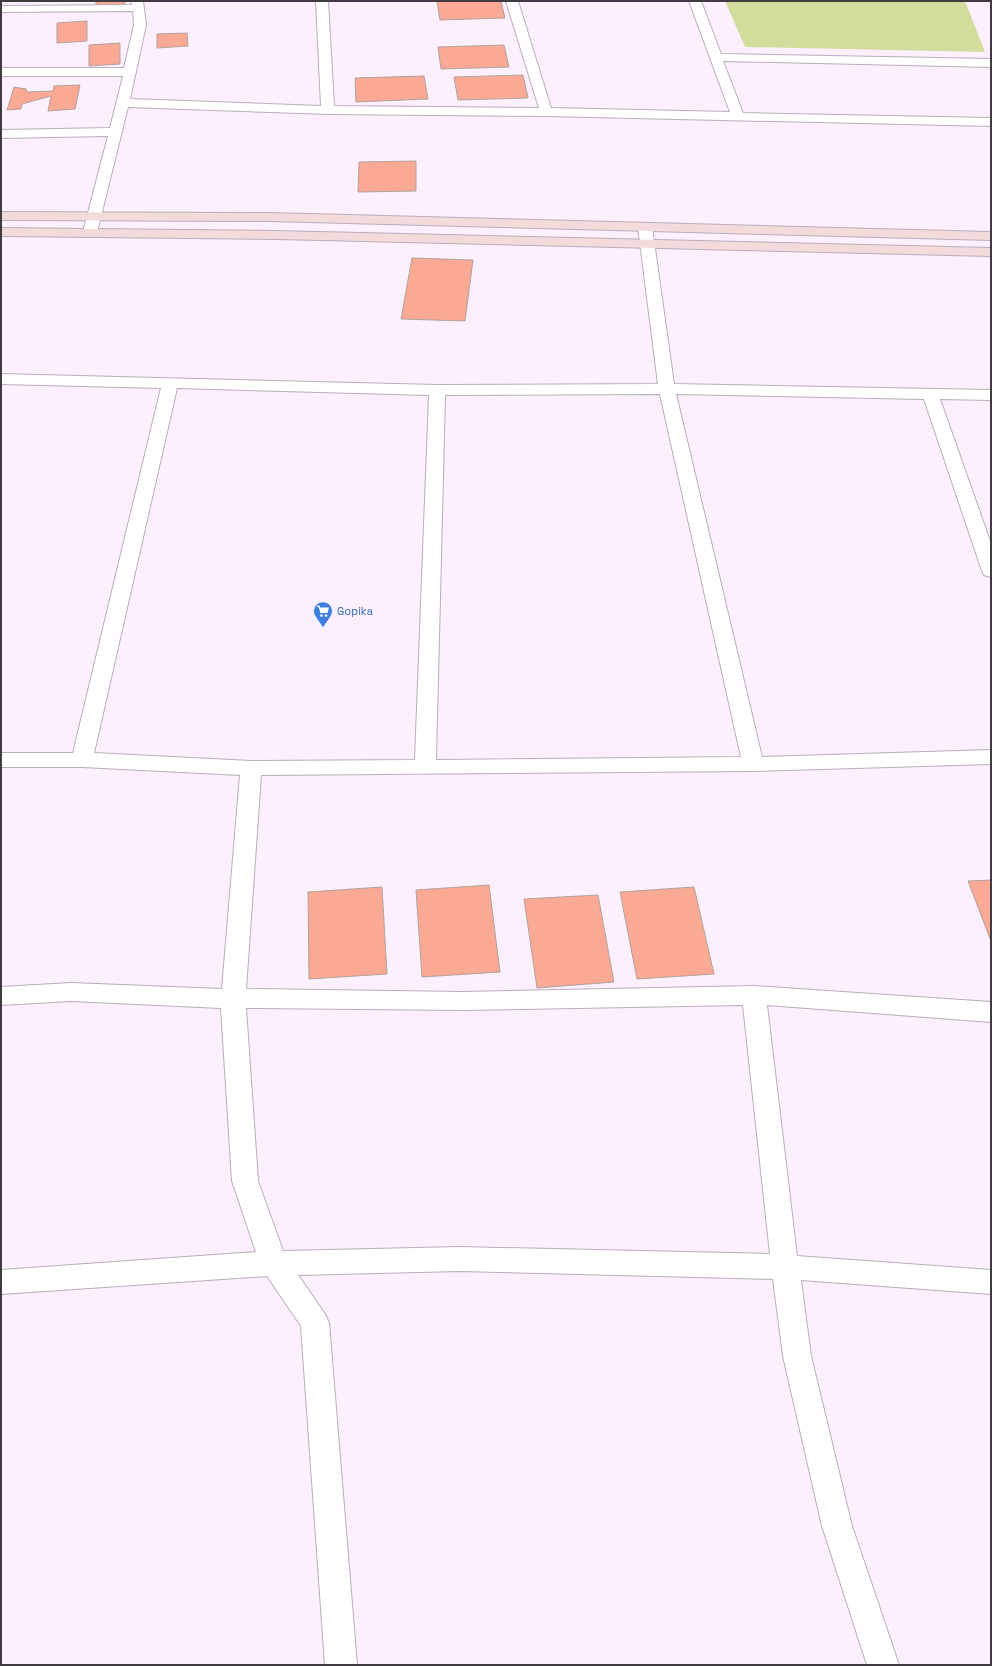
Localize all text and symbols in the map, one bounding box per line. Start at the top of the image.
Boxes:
supermarket icon: Gopika [312,600,334,628]
place label: Gopika [337,604,374,618]

